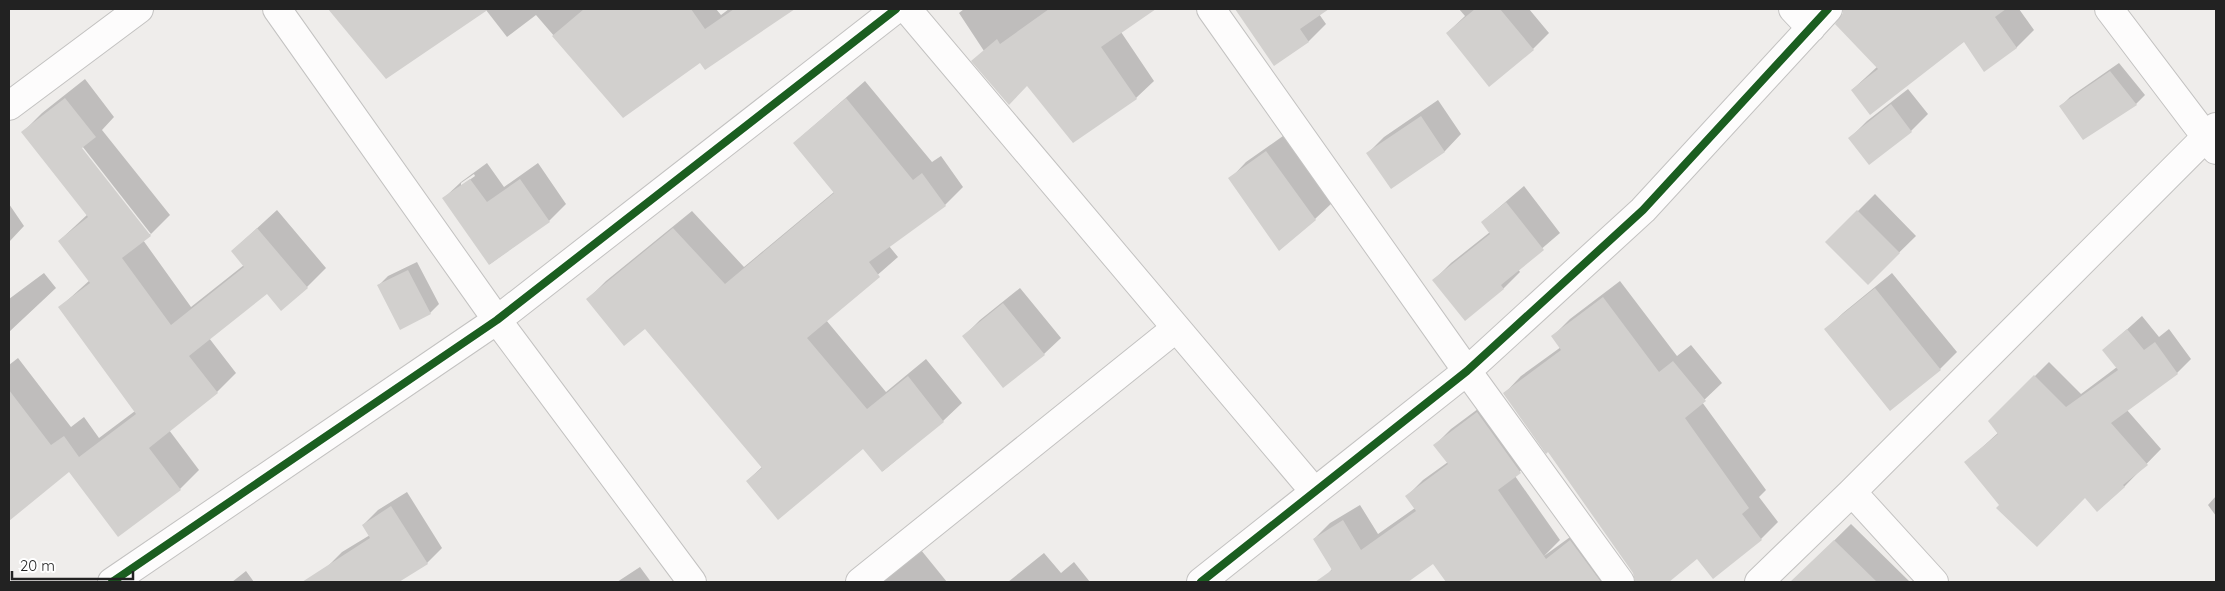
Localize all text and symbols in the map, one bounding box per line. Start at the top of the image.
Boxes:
scale bar [12,548,134,580]
text: 20 m [20,556,55,575]

